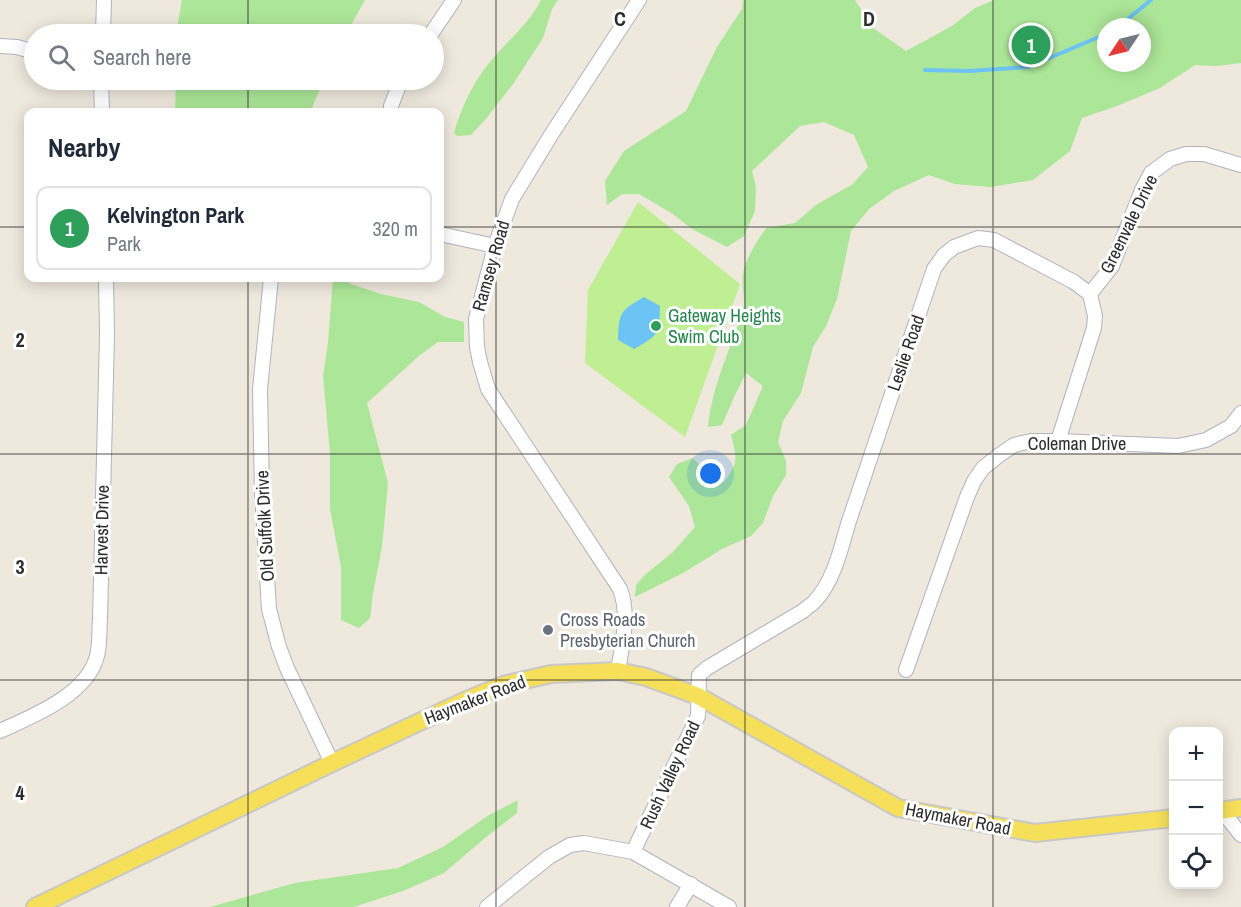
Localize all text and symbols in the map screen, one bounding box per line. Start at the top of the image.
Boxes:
text: C [614,5,626,32]
text: D [863,5,875,32]
north arrow [1097,18,1151,72]
pin: 1 [1012,22,1050,68]
search box [24,24,444,90]
icon: search [45,41,78,74]
text: Search here [93,42,191,72]
text: Nearby [48,130,120,165]
street label: Greenvale Drive [1094,170,1163,278]
text: Kelvington Park [107,200,244,230]
text: 1 [65,215,74,242]
text: 320 m [372,215,418,242]
street label: Ramsey Road [466,217,515,314]
text: Park [107,230,141,257]
place label: Gateway Heights Swim Club [668,303,781,349]
street label: Leslie Road [881,312,930,394]
marker: Gateway Heights Swim Club [649,319,663,333]
text: 2 [15,326,25,353]
street label: Coleman Drive [1028,431,1126,456]
your location [696,459,725,488]
street label: Old Suffolk Drive [249,470,280,582]
street label: Harvest Drive [88,485,115,575]
text: 3 [15,553,25,580]
place label: Cross Roads Presbyterian Church [560,607,695,653]
marker: Cross Roads Presbyterian Church [541,623,555,637]
street label: Haymaker Road [421,669,529,730]
street label: Rush Valley Road [633,716,706,833]
map controls [1169,727,1223,889]
button: + [1169,727,1223,781]
text: 4 [15,779,25,806]
button: − [1169,781,1223,835]
street label: Haymaker Road [903,796,1013,841]
button: locate [1169,835,1223,889]

